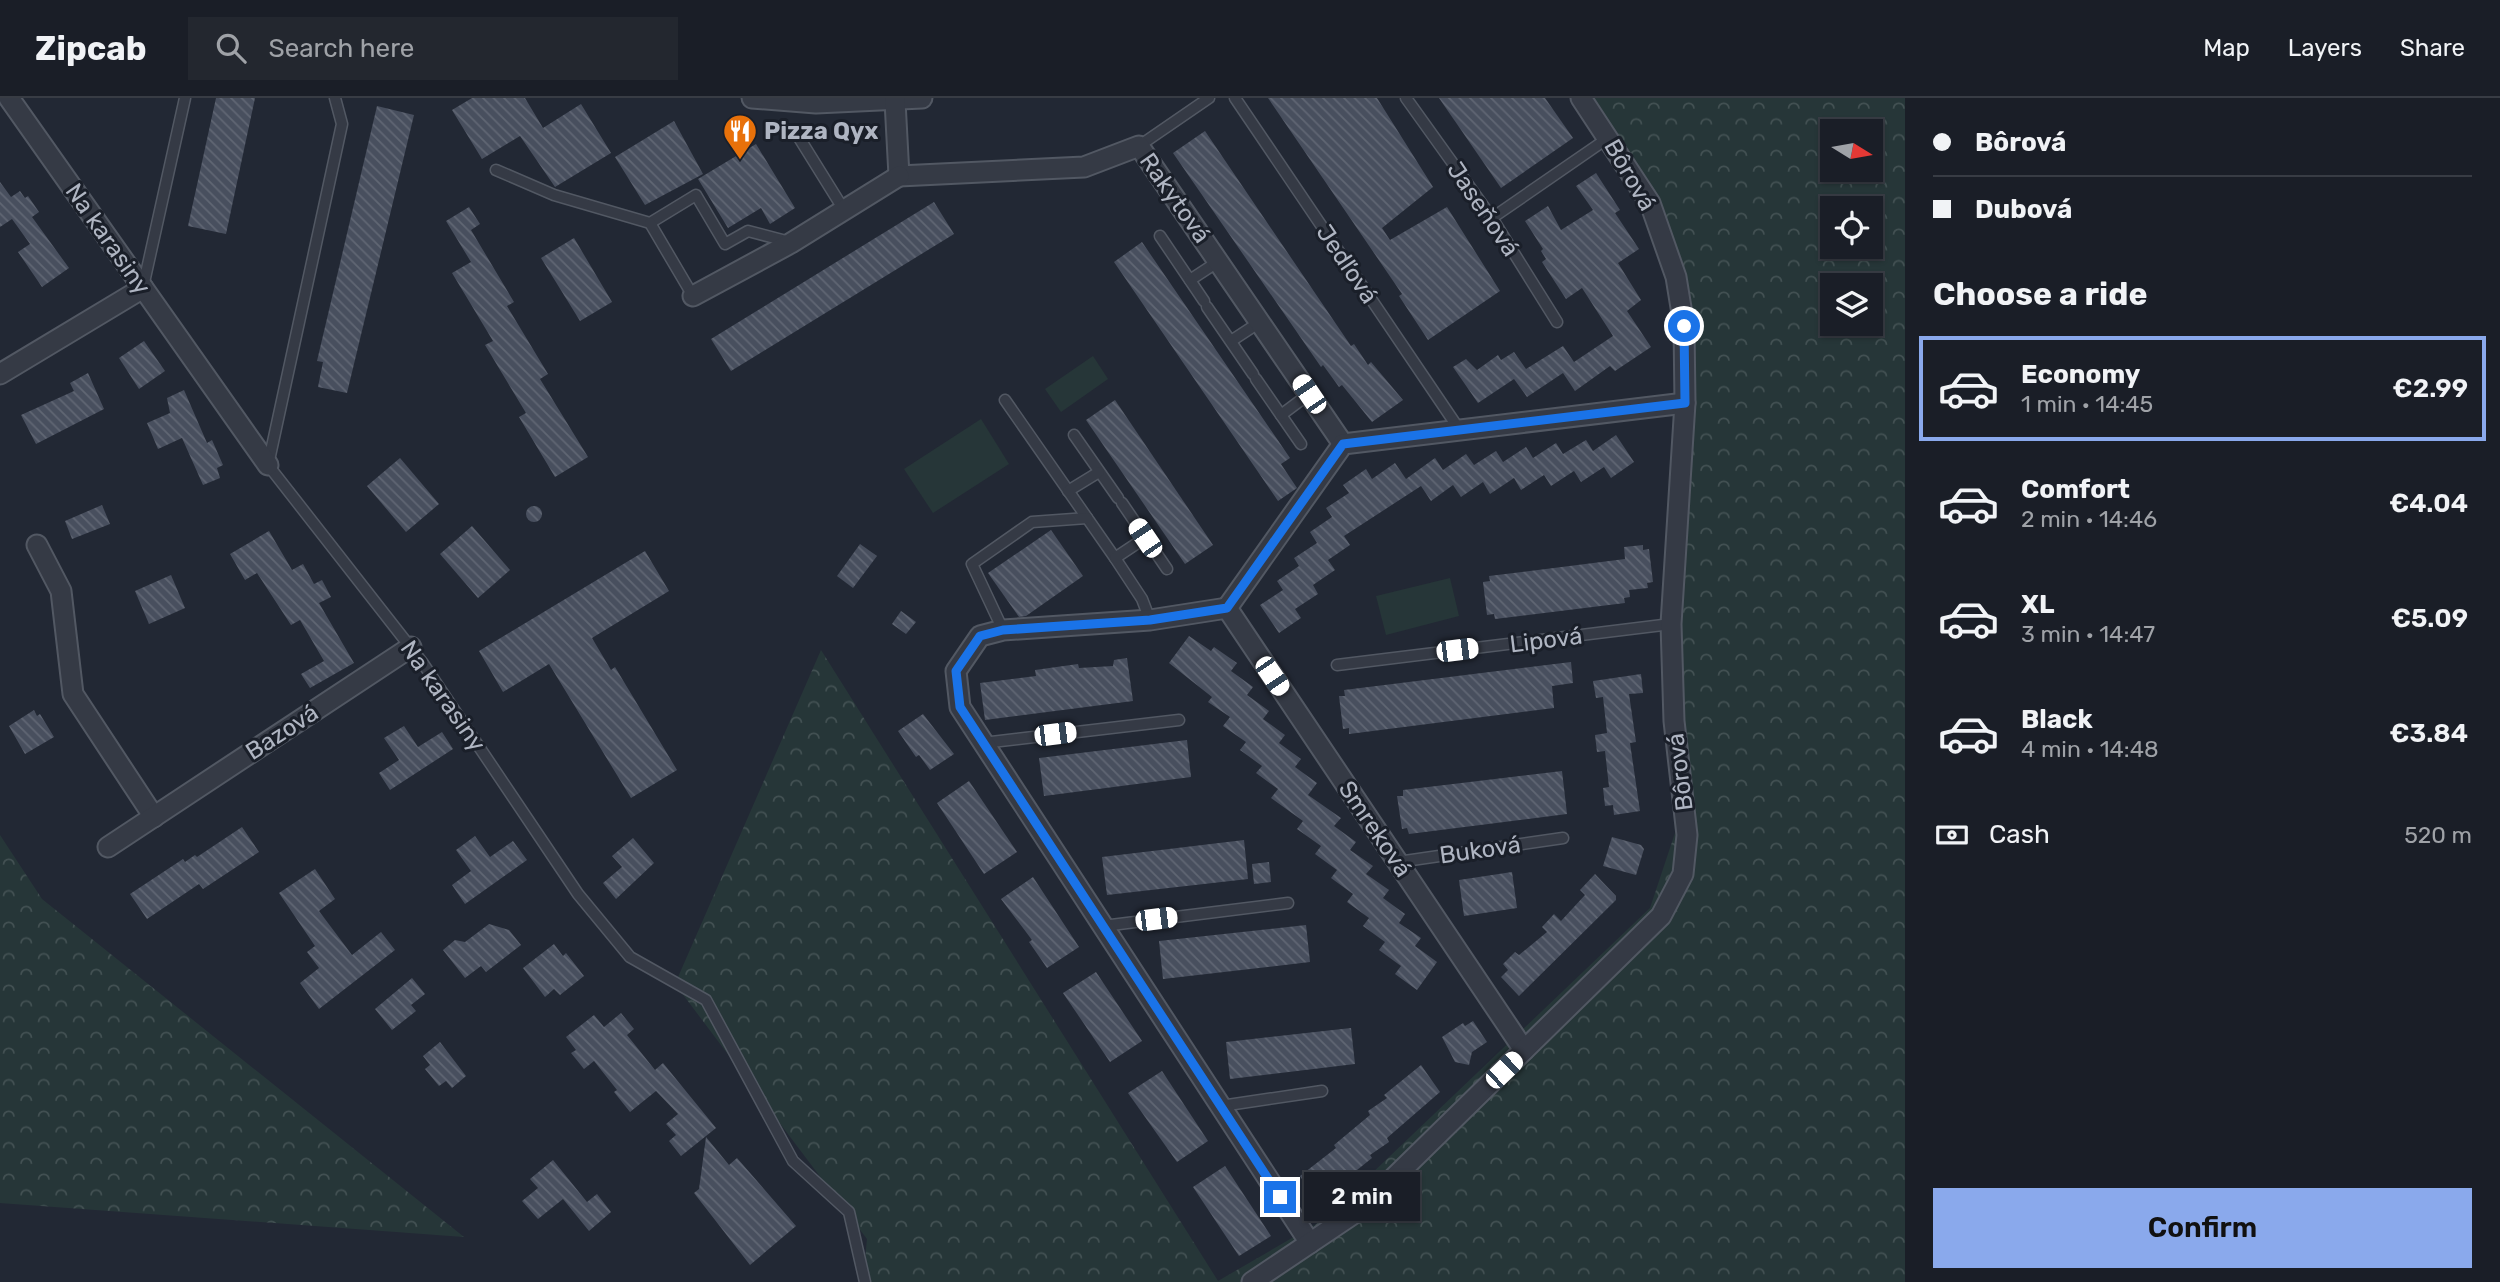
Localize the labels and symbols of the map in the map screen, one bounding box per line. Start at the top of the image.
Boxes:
restaurant icon: Pizza Qyx [721,112,759,161]
place label: Pizza Qyx [764,117,878,145]
north arrow [1820,119,1883,182]
street label: Bôrová [1598,134,1662,216]
street label: Rakytová [1134,148,1216,248]
street label: Jaseňová [1441,156,1525,262]
street label: Na karasiny [60,178,156,300]
street label: Jedľová [1311,219,1383,309]
route start [1668,310,1700,342]
car [1289,371,1330,417]
car [1125,515,1166,561]
street label: Lipová [1508,622,1584,658]
street label: Na karasiny [395,635,491,757]
car [1435,637,1480,663]
car [1252,653,1293,699]
street label: Bazová [241,698,323,766]
car [1033,721,1078,747]
street label: Bôrová [1661,732,1699,812]
street label: Smreková [1333,776,1417,882]
street label: Buková [1438,830,1522,870]
car [1134,906,1179,932]
car [1482,1048,1527,1092]
callout: 2 min [1304,1172,1420,1222]
route end [1264,1181,1296,1213]

